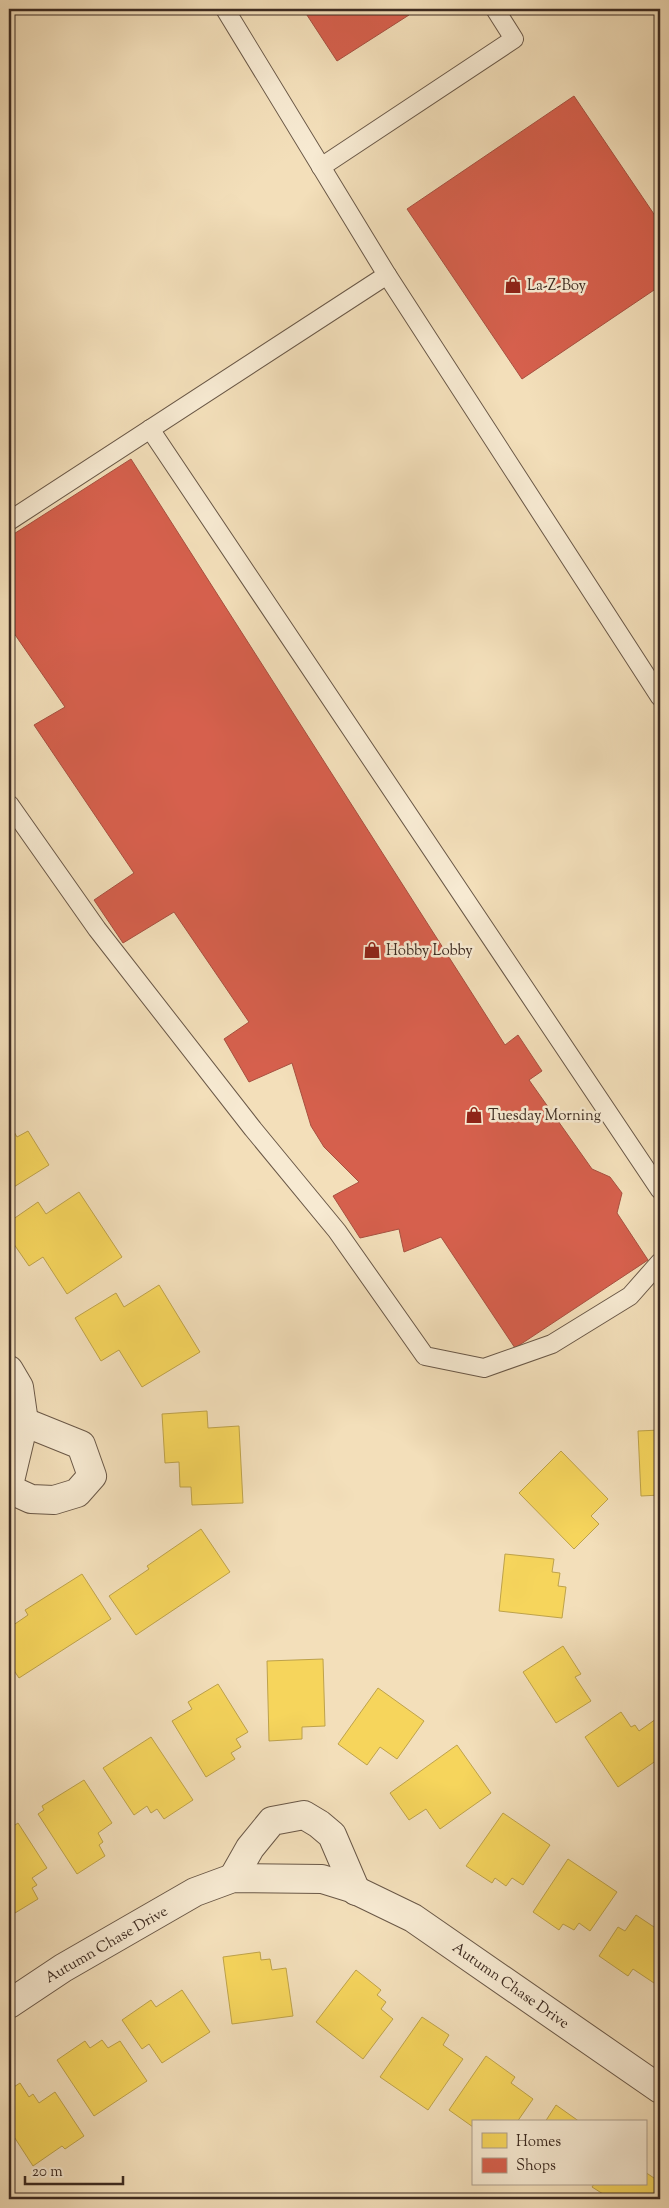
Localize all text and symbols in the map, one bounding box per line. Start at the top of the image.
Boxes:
shop icon: La-Z-Boy [503,275,523,295]
place label: La-Z-Boy [527,276,587,297]
shop icon: Hobby Lobby [362,940,382,960]
place label: Hobby Lobby [386,941,473,962]
shop icon: Tuesday Morning [464,1105,484,1125]
place label: Tuesday Morning [488,1106,601,1127]
street label: Autumn Chase Drive [42,1902,172,1989]
street label: Autumn Chase Drive [447,1938,573,2035]
legend [472,2120,646,2186]
text: Homes [516,2132,561,2153]
scale bar [25,2153,122,2185]
text: Shops [516,2156,556,2177]
text: 20 m [32,2162,63,2183]

